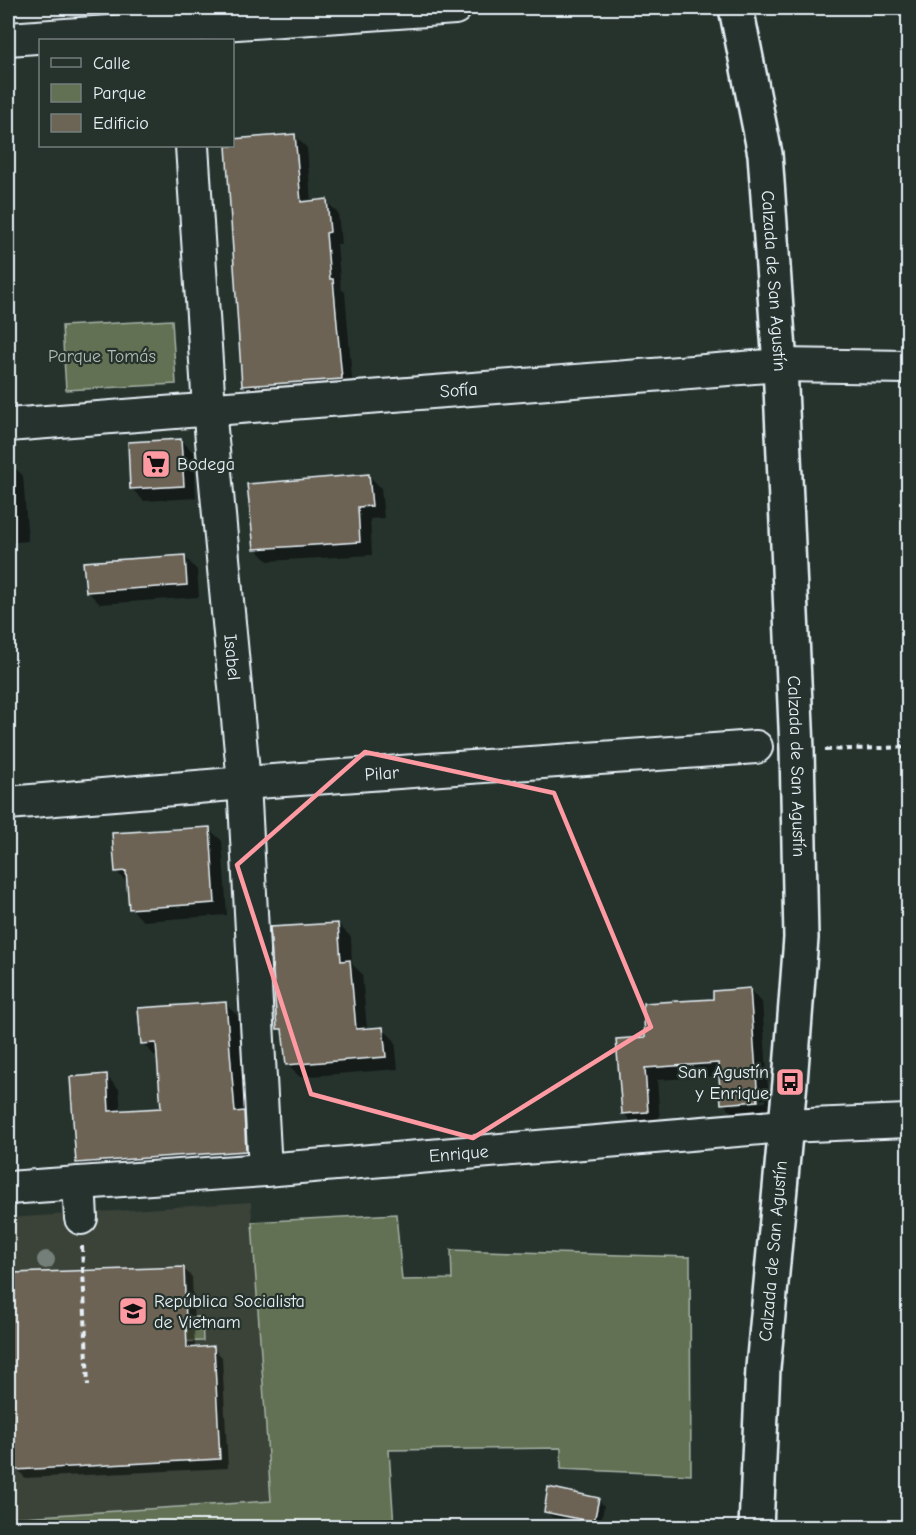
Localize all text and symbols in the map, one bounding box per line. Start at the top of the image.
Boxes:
legend [39,39,234,147]
text: Calle [93,53,130,74]
text: Parque [93,83,146,104]
text: Edificio [93,113,149,134]
street label: Calzada de San Agustín [757,190,790,372]
park label: Parque Tomás [48,346,156,367]
street label: Sofía [439,379,478,402]
supermarket icon: Bodega [140,448,172,480]
place label: Bodega [177,454,235,475]
street label: Isabel [219,633,244,681]
street label: Calzada de San Agustín [783,675,809,857]
street label: Pilar [364,762,401,785]
place label: San Agustín y Enrique [678,1062,769,1104]
bus stop icon: San Agustín y Enrique [774,1066,806,1098]
street label: Enrique [428,1141,489,1167]
street label: Calzada de San Agustín [755,1160,792,1342]
place label: República Socialista de Vietnam [154,1291,305,1333]
school or university icon: República Socialista de Vietnam [117,1295,149,1327]

